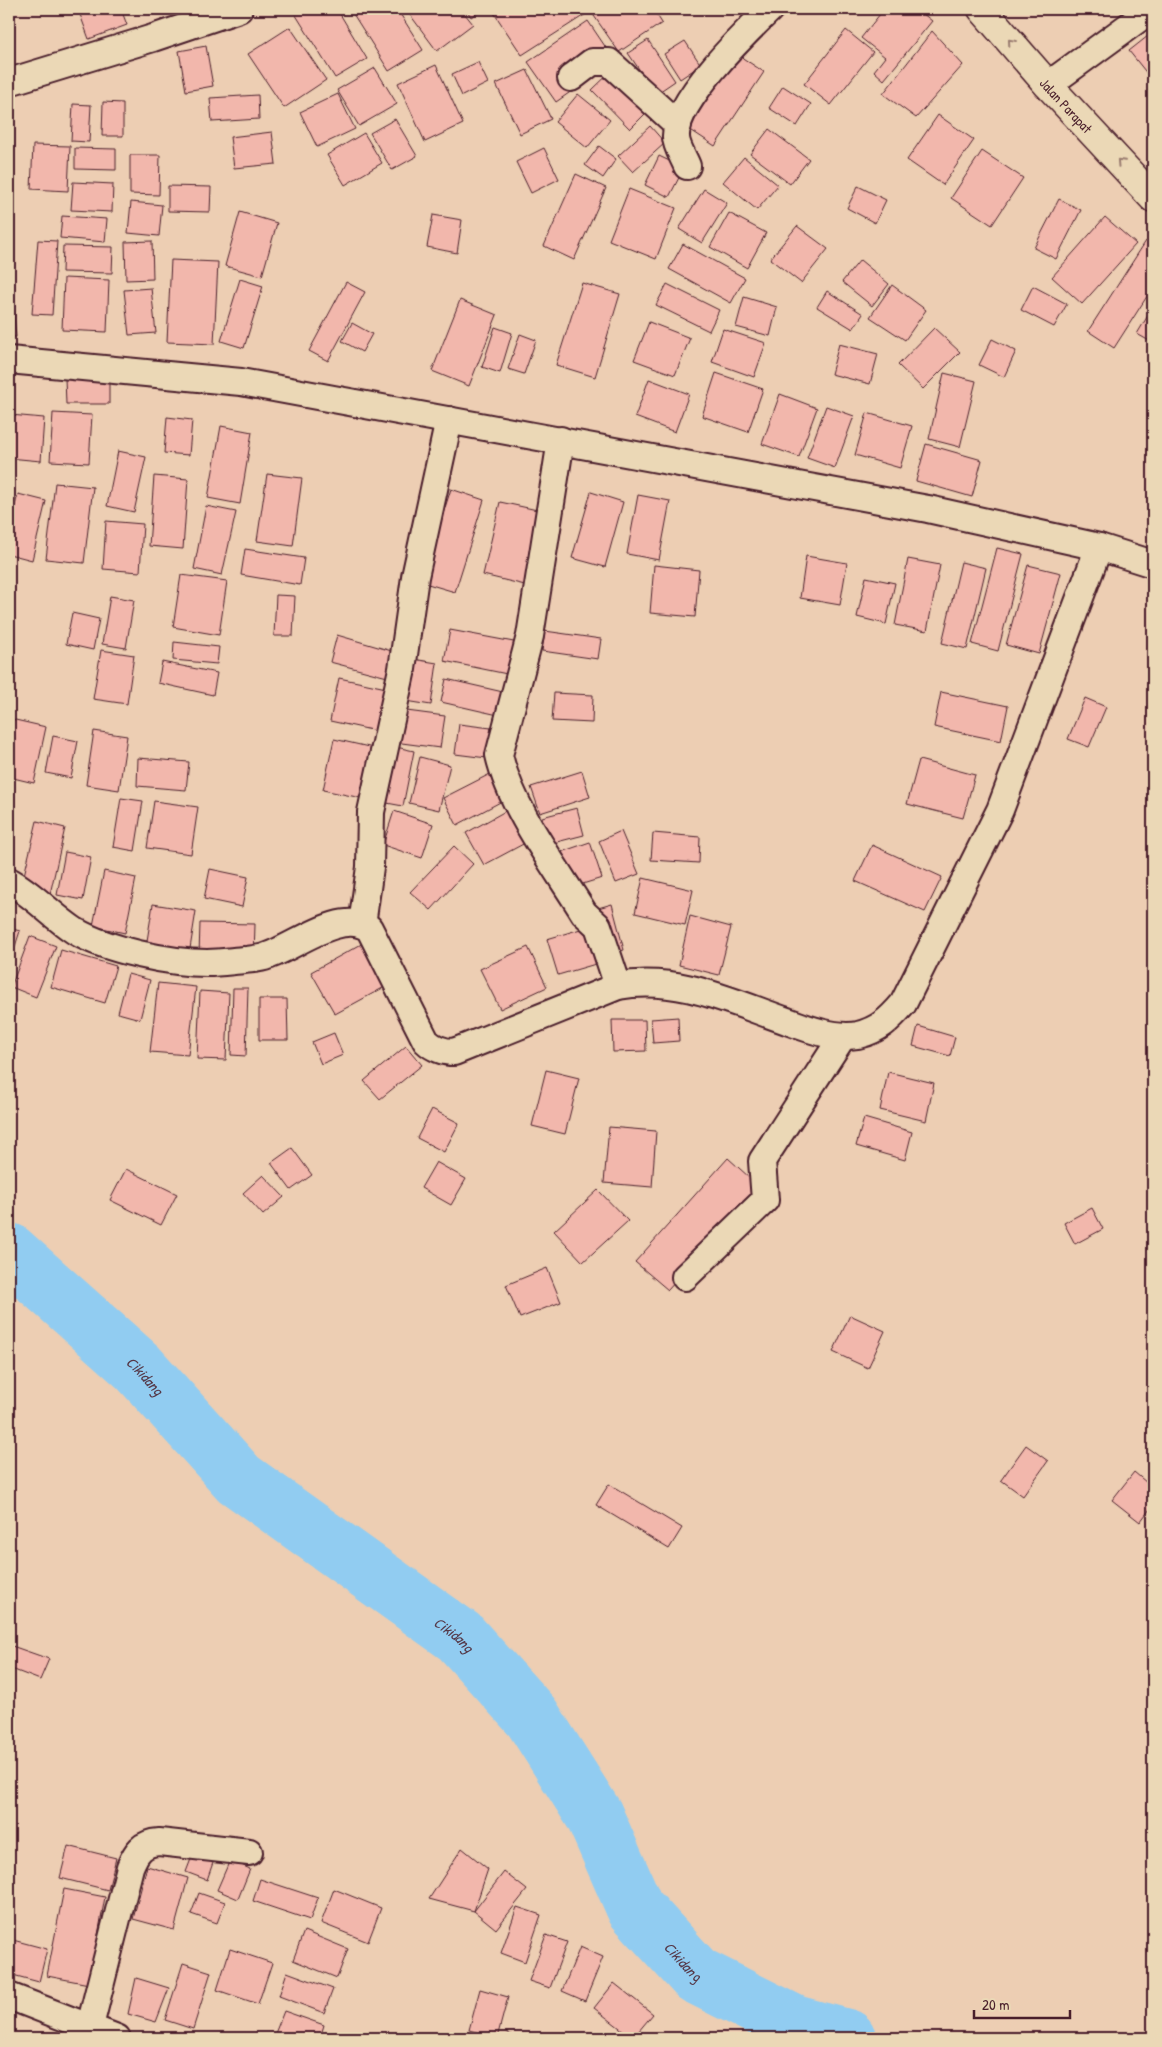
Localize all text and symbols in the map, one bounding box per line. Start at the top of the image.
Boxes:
one-way arrow [1008,39,1017,48]
street label: Jalan Parapat [1036,73,1097,137]
one-way arrow [1117,159,1126,168]
water label: Cikidang [122,1351,170,1401]
water label: Cikidang [430,1611,480,1658]
water label: Cikidang [660,1937,706,1987]
scale bar [974,1987,1071,2019]
text: 20 m [982,1994,1009,2015]

